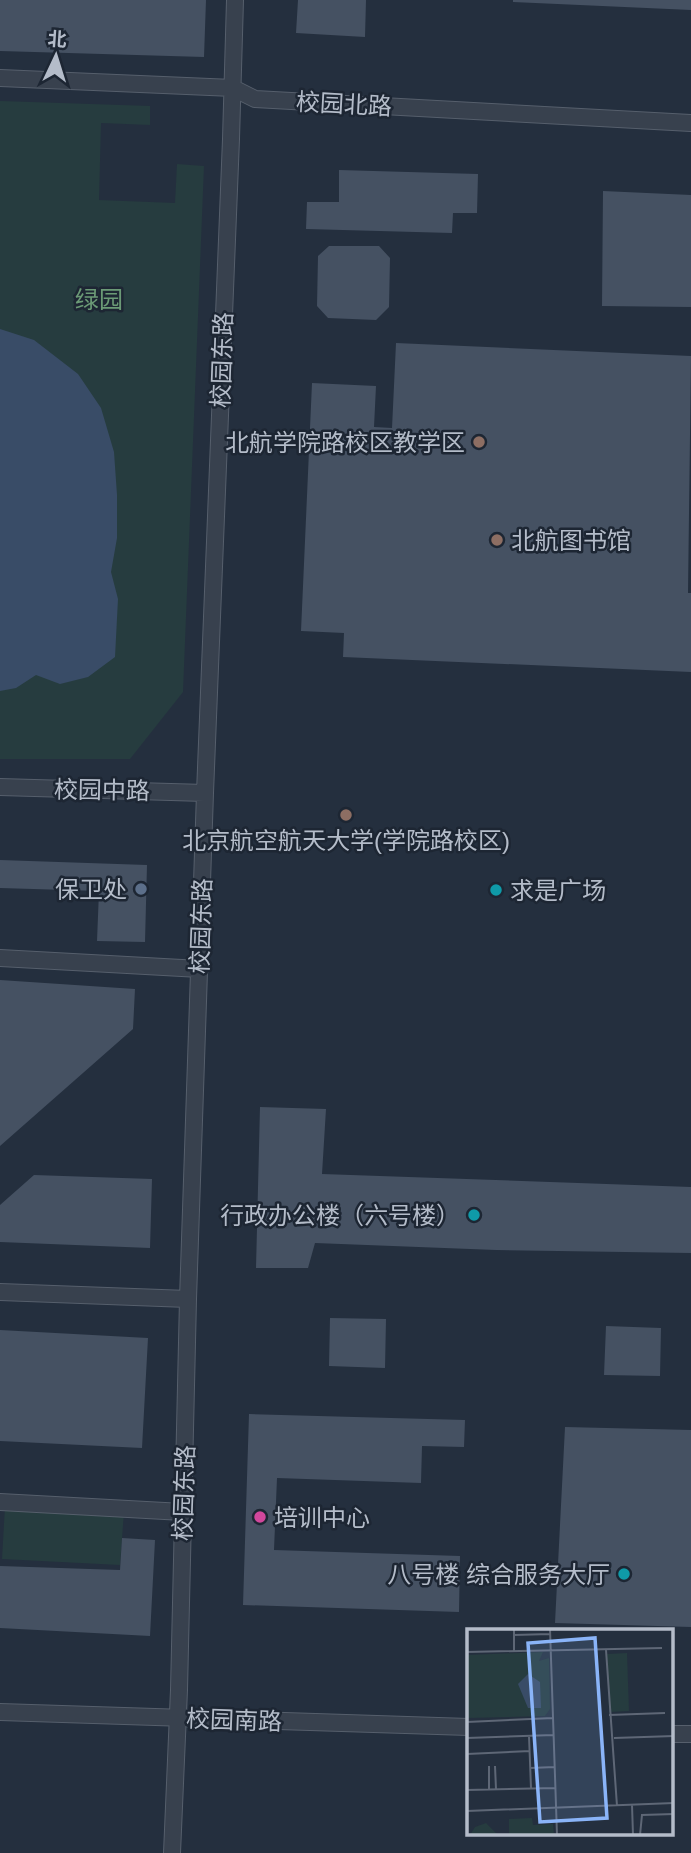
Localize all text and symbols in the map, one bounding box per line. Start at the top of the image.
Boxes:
north arrow [21,21,91,91]
text: 北 [47,28,67,51]
street label: 校园北路 [295,88,393,120]
park label: 绿园 [75,286,123,313]
street label: 校园东路 [207,312,237,408]
place label: 北航学院路校区教学区 [225,429,465,456]
marker: 北航学院路校区教学区 [471,434,487,450]
place label: 北航图书馆 [511,527,631,554]
marker: 北航图书馆 [489,532,505,548]
street label: 校园中路 [54,776,150,804]
marker: 北京航空航天大学(学院路校区) [338,807,354,823]
place label: 北京航空航天大学(学院路校区) [182,827,510,854]
place label: 保卫处 [55,876,127,903]
place label: 求是广场 [510,877,606,904]
street label: 校园东路 [186,878,216,974]
marker: 保卫处 [133,881,149,897]
marker: 求是广场 [488,882,504,898]
place label: 行政办公楼（六号楼） [220,1202,460,1229]
marker: 行政办公楼（六号楼） [466,1207,482,1223]
street label: 校园东路 [169,1445,199,1541]
place label: 培训中心 [274,1504,370,1531]
marker: 培训中心 [252,1509,268,1525]
place label: 八号楼 综合服务大厅 [387,1561,610,1588]
marker: 八号楼 综合服务大厅 [616,1566,632,1582]
inset map [467,1629,674,1836]
street label: 校园南路 [186,1705,282,1735]

